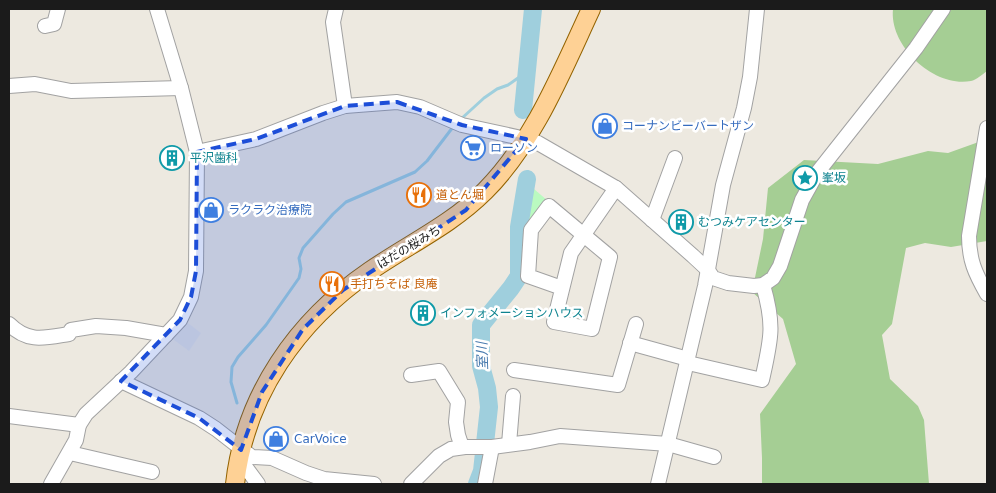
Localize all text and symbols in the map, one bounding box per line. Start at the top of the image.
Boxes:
shop icon: コーナンビーバートザン [592,113,618,139]
place label: コーナンビーバートザン [622,119,754,133]
supermarket icon: ローソン [460,135,486,161]
place label: ローソン [490,141,538,155]
building icon: 平沢歯科 [159,145,185,171]
place label: 平沢歯科 [190,151,238,165]
place icon: 峯坂 [792,165,818,191]
place label: 峯坂 [822,171,846,185]
restaurant icon: 道とん堀 [406,182,432,208]
place label: 道とん堀 [436,188,484,202]
shop icon: ラクラク治療院 [198,197,224,223]
place label: ラクラク治療院 [228,203,312,217]
building icon: むつみケアセンター [668,209,694,235]
place label: むつみケアセンター [698,215,806,229]
street label: はだの桜みち [375,223,443,271]
restaurant icon: 手打ちそば 良庵 [319,271,345,297]
place label: 手打ちそば 良庵 [350,277,438,291]
building icon: インフォメーションハウス [410,300,436,326]
place label: インフォメーションハウス [440,306,583,320]
water label: 室川 [473,340,490,370]
shop icon: CarVoice [263,426,289,452]
place label: CarVoice [294,432,347,446]

